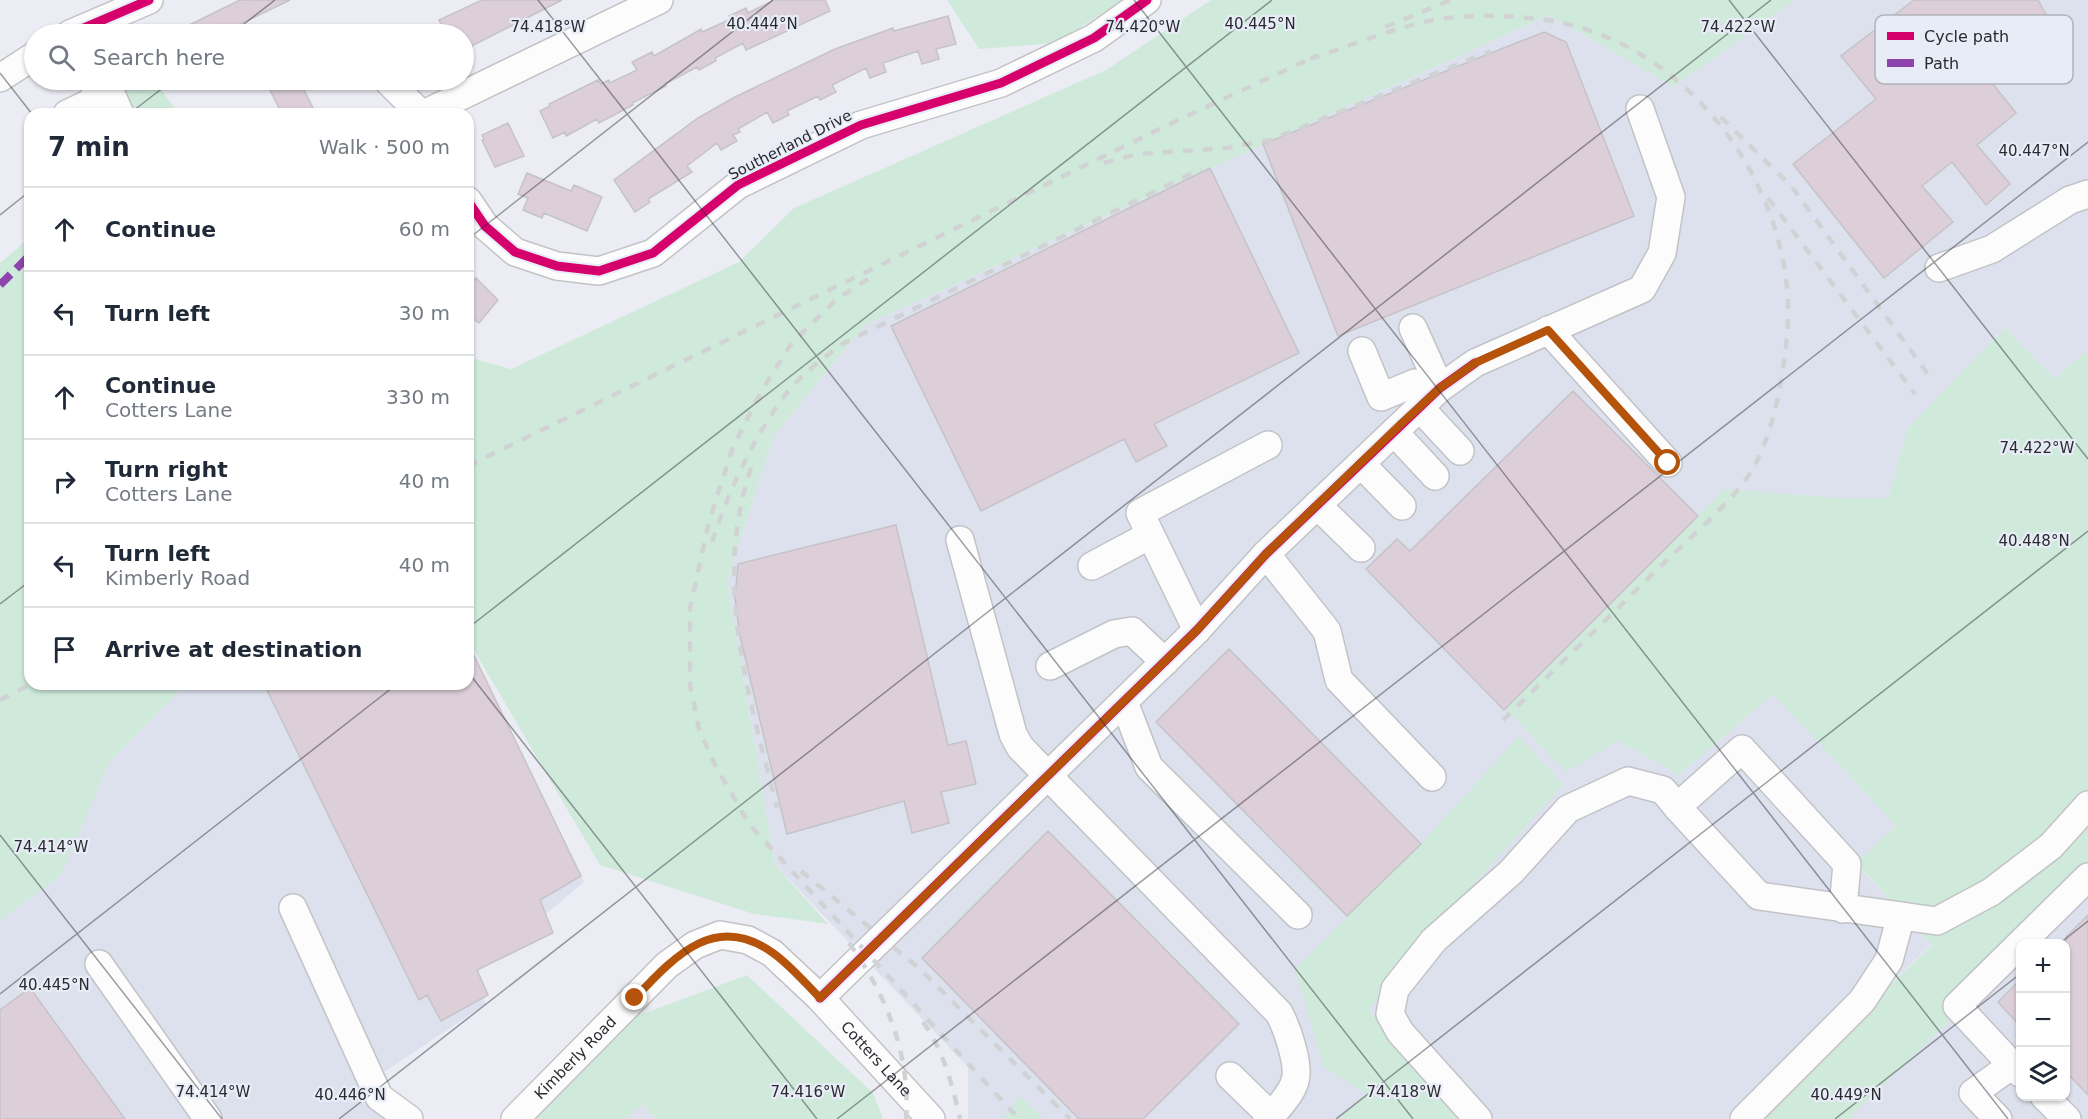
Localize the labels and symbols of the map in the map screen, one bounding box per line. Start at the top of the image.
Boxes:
text: 40.444°N [726,15,798,33]
text: 40.445°N [1224,15,1296,33]
legend [1875,15,2073,84]
text: 74.418°W [511,18,586,36]
text: 74.420°W [1106,18,1181,36]
text: 74.422°W [1701,18,1776,36]
text: Cycle path [1924,27,2009,46]
text: Path [1924,54,1959,73]
street label: Southerland Drive [725,106,855,184]
text: 40.447°N [1998,142,2070,160]
text: 74.422°W [2000,439,2075,457]
route start [1654,449,1680,475]
text: 40.448°N [1998,532,2070,550]
text: 74.414°W [14,838,89,856]
text: 40.445°N [18,976,90,994]
route end [621,984,647,1010]
street label: Kimberly Road [531,1013,620,1103]
street label: Cotters Lane [837,1018,915,1100]
text: 74.414°W [176,1083,251,1101]
text: 74.416°W [771,1083,846,1101]
text: 74.418°W [1367,1083,1442,1101]
text: 40.446°N [314,1086,386,1104]
text: 40.449°N [1810,1086,1882,1104]

